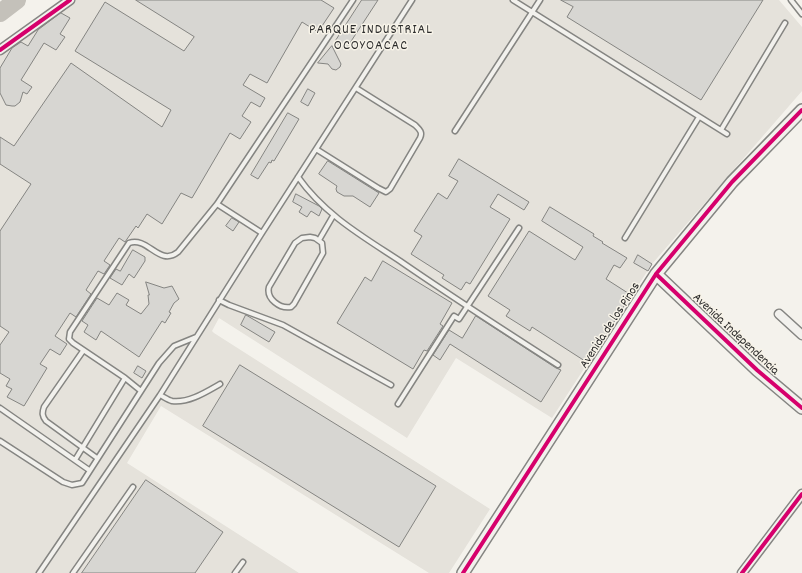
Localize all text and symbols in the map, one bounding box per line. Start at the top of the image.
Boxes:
district label: PARQUE INDUSTRIAL OCOYOACAC [309,23,433,56]
street label: Avenida de los Pinos [577,280,645,372]
street label: Avenida Independencia [688,291,782,379]

